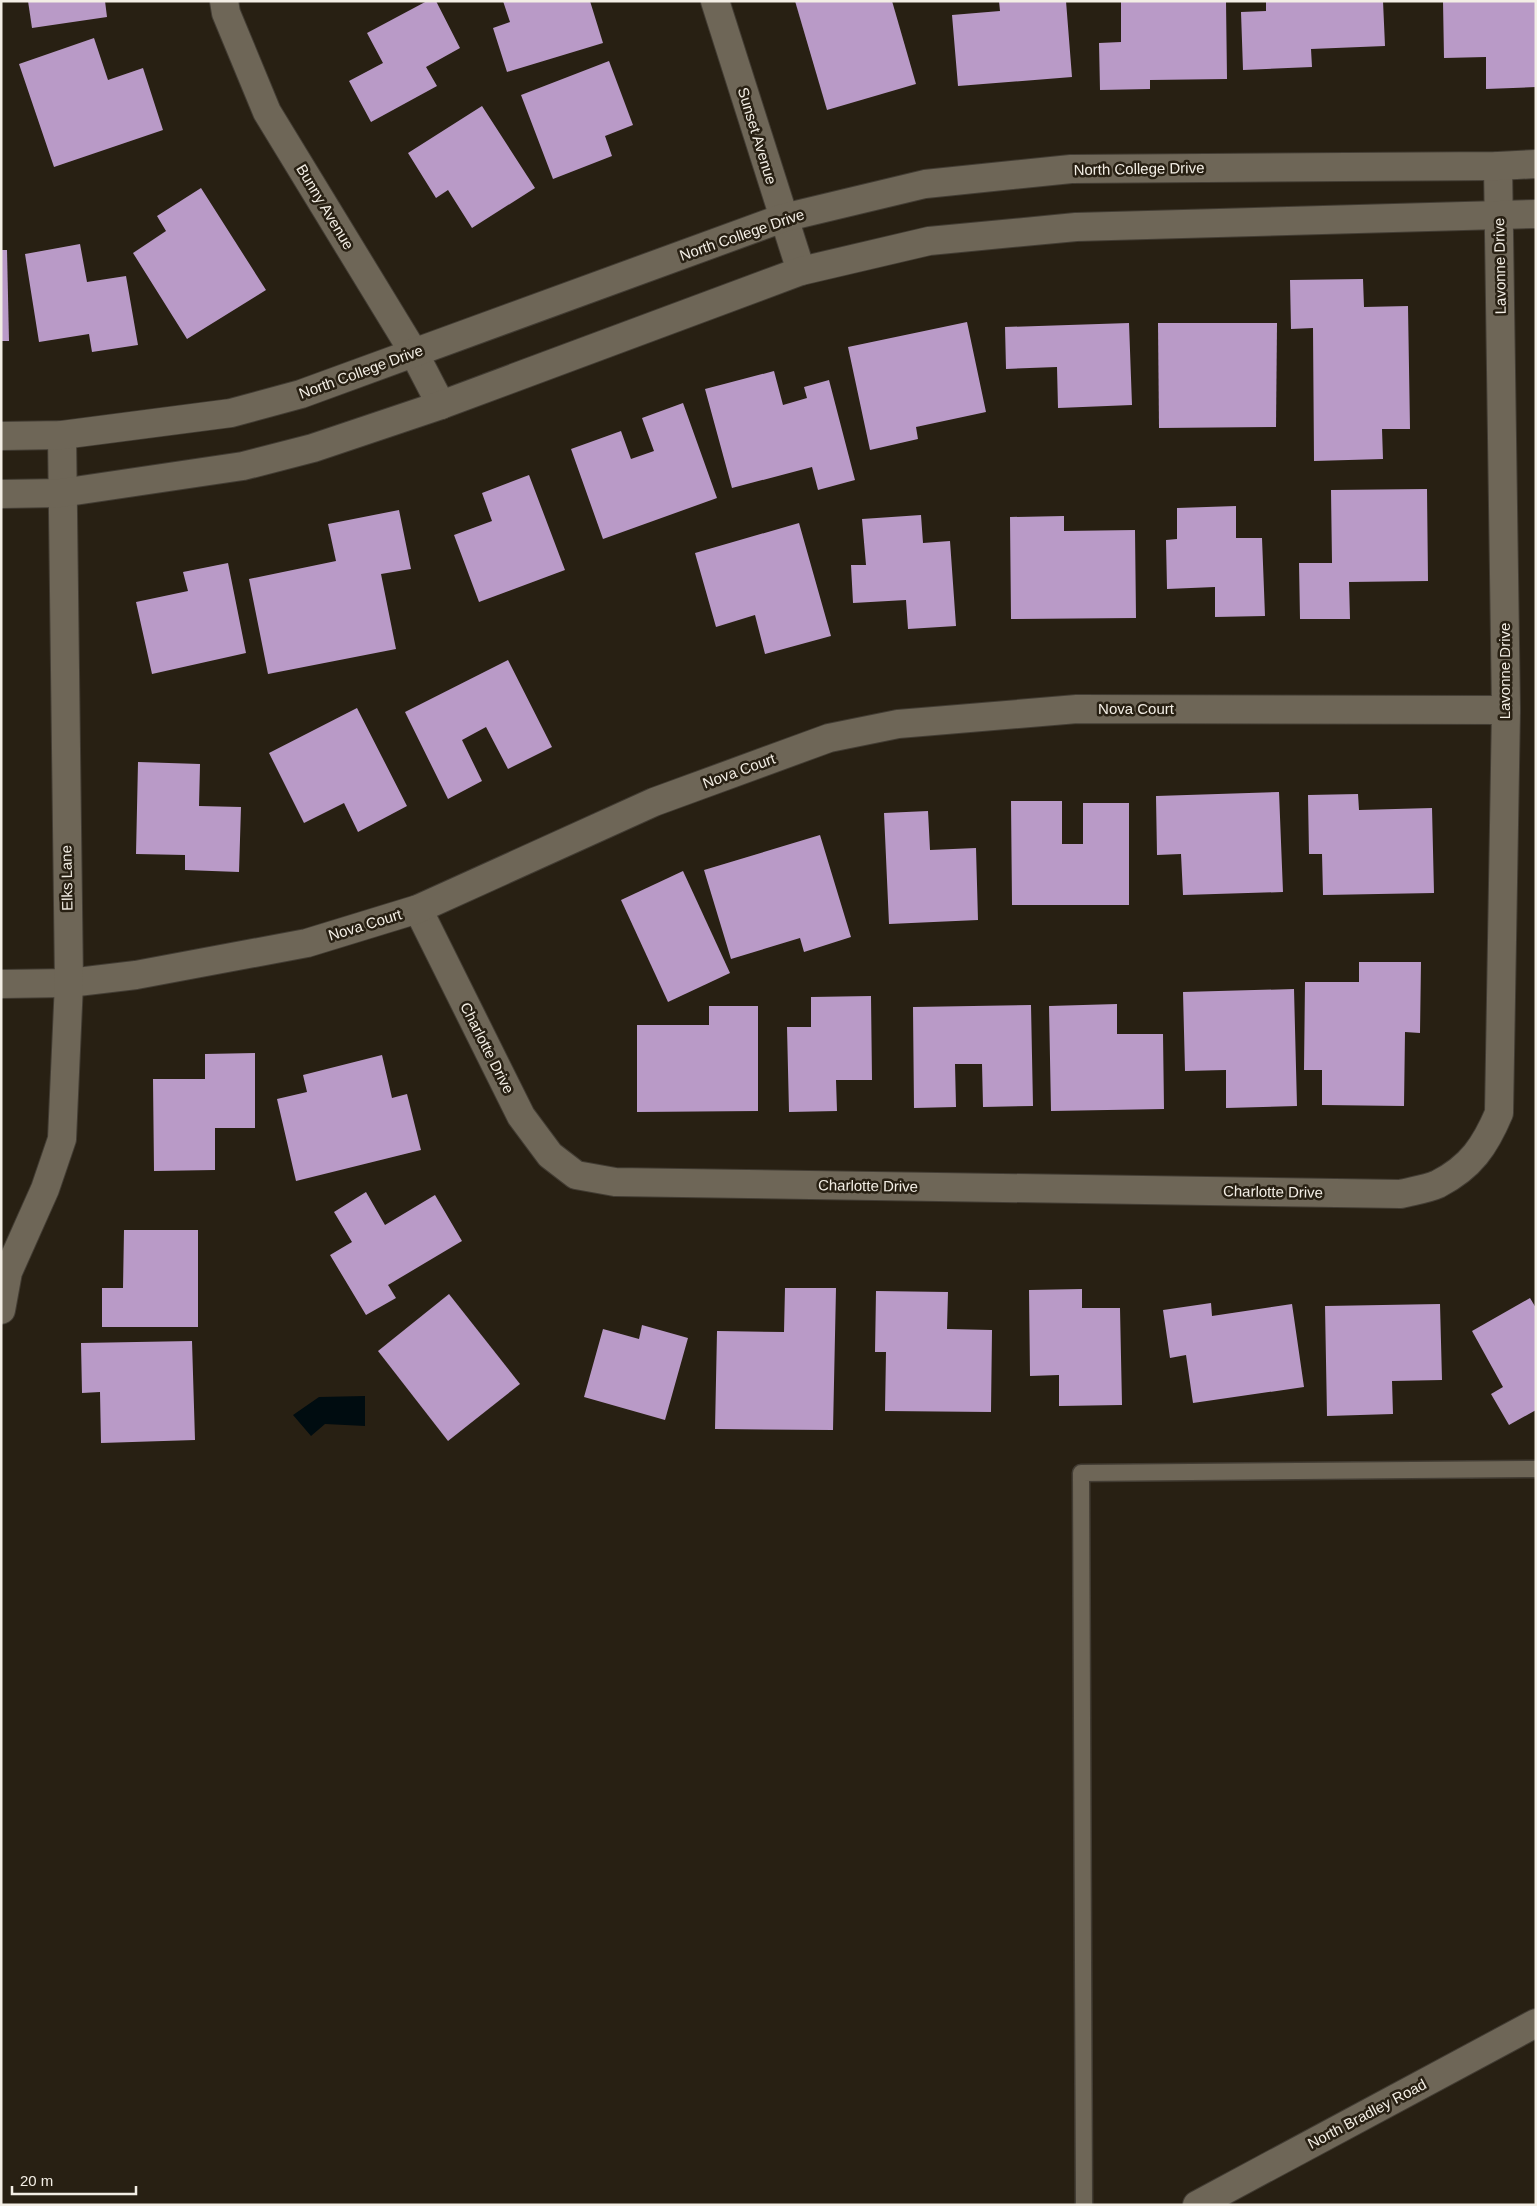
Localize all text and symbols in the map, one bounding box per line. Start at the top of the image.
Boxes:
street label: Sunset Avenue [735,85,780,186]
street label: North College Drive [1073,159,1205,178]
street label: Bunny Avenue [293,161,358,252]
street label: North College Drive [677,205,806,264]
street label: Lavonne Drive [1490,218,1509,315]
street label: North College Drive [296,341,425,402]
street label: Lavonne Drive [1496,623,1513,719]
street label: Nova Court [1098,700,1175,717]
street label: Nova Court [700,749,778,791]
street label: Elks Lane [57,845,76,911]
street label: Nova Court [326,905,404,944]
street label: Charlotte Drive [457,999,518,1096]
street label: Charlotte Drive [818,1176,918,1195]
street label: Charlotte Drive [1223,1182,1323,1201]
street label: North Bradley Road [1305,2075,1429,2152]
scale bar [12,2164,136,2196]
text: 20 m [20,2172,53,2189]

